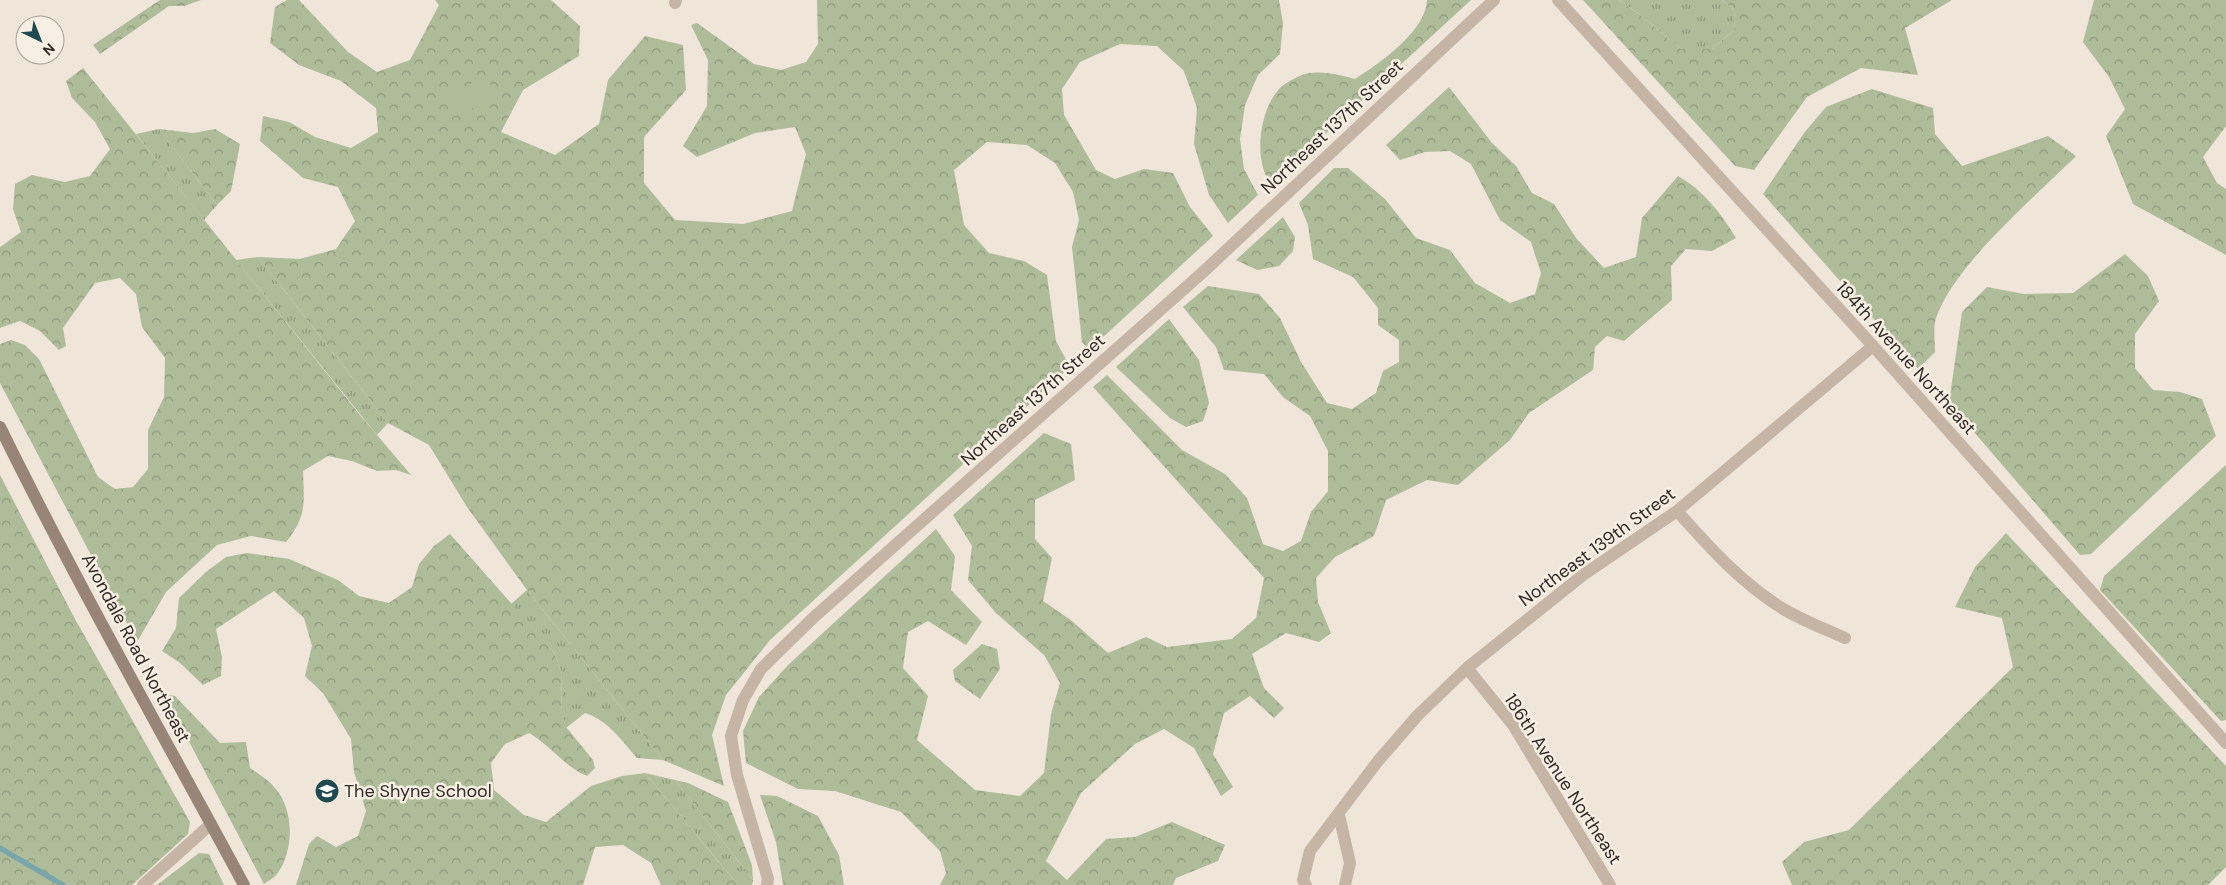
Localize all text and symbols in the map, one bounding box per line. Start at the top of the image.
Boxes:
north arrow [15,15,65,65]
text: N [39,39,59,60]
street label: Northeast 137th Street [1256,55,1408,199]
street label: 184th Avenue Northeast [1831,276,1981,440]
street label: Northeast 137th Street [956,329,1110,471]
street label: Northeast 139th Street [1514,482,1680,612]
street label: Avondale Road Northeast [76,549,196,747]
street label: 186th Avenue Northeast [1499,689,1627,869]
school or university icon: The Shyne School [314,778,340,804]
place label: The Shyne School [344,779,492,803]

